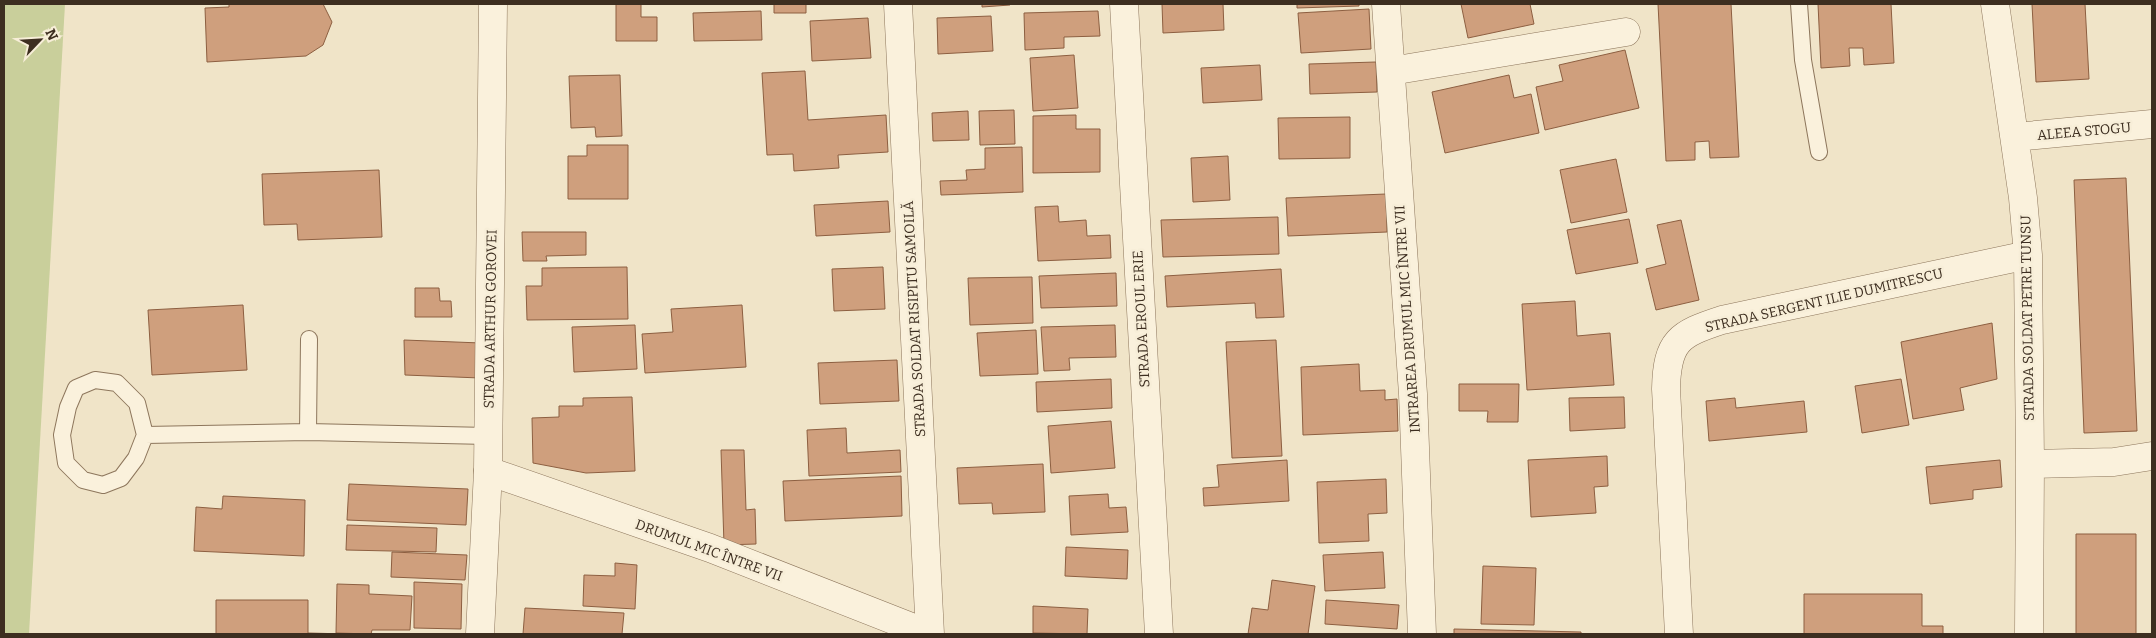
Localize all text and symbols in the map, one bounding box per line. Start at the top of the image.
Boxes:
north arrow [15,15,65,65]
text: N [41,26,61,43]
street label: ALEEA STOGU [2036,119,2132,144]
street label: STRADA SOLDAT RISIPITU SAMOILĂ [899,200,929,438]
street label: INTRAREA DRUMUL MIC ÎNTRE VII [1390,205,1424,433]
street label: STRADA SOLDAT PETRE TUNSU [2017,215,2038,421]
street label: STRADA ARTHUR GOROVEI [480,229,501,409]
street label: STRADA EROUL ERIE [1129,250,1154,388]
street label: STRADA SERGENT ILIE DUMITRESCU [1703,265,1945,336]
street label: DRUMUL MIC ÎNTRE VII [633,515,785,585]

